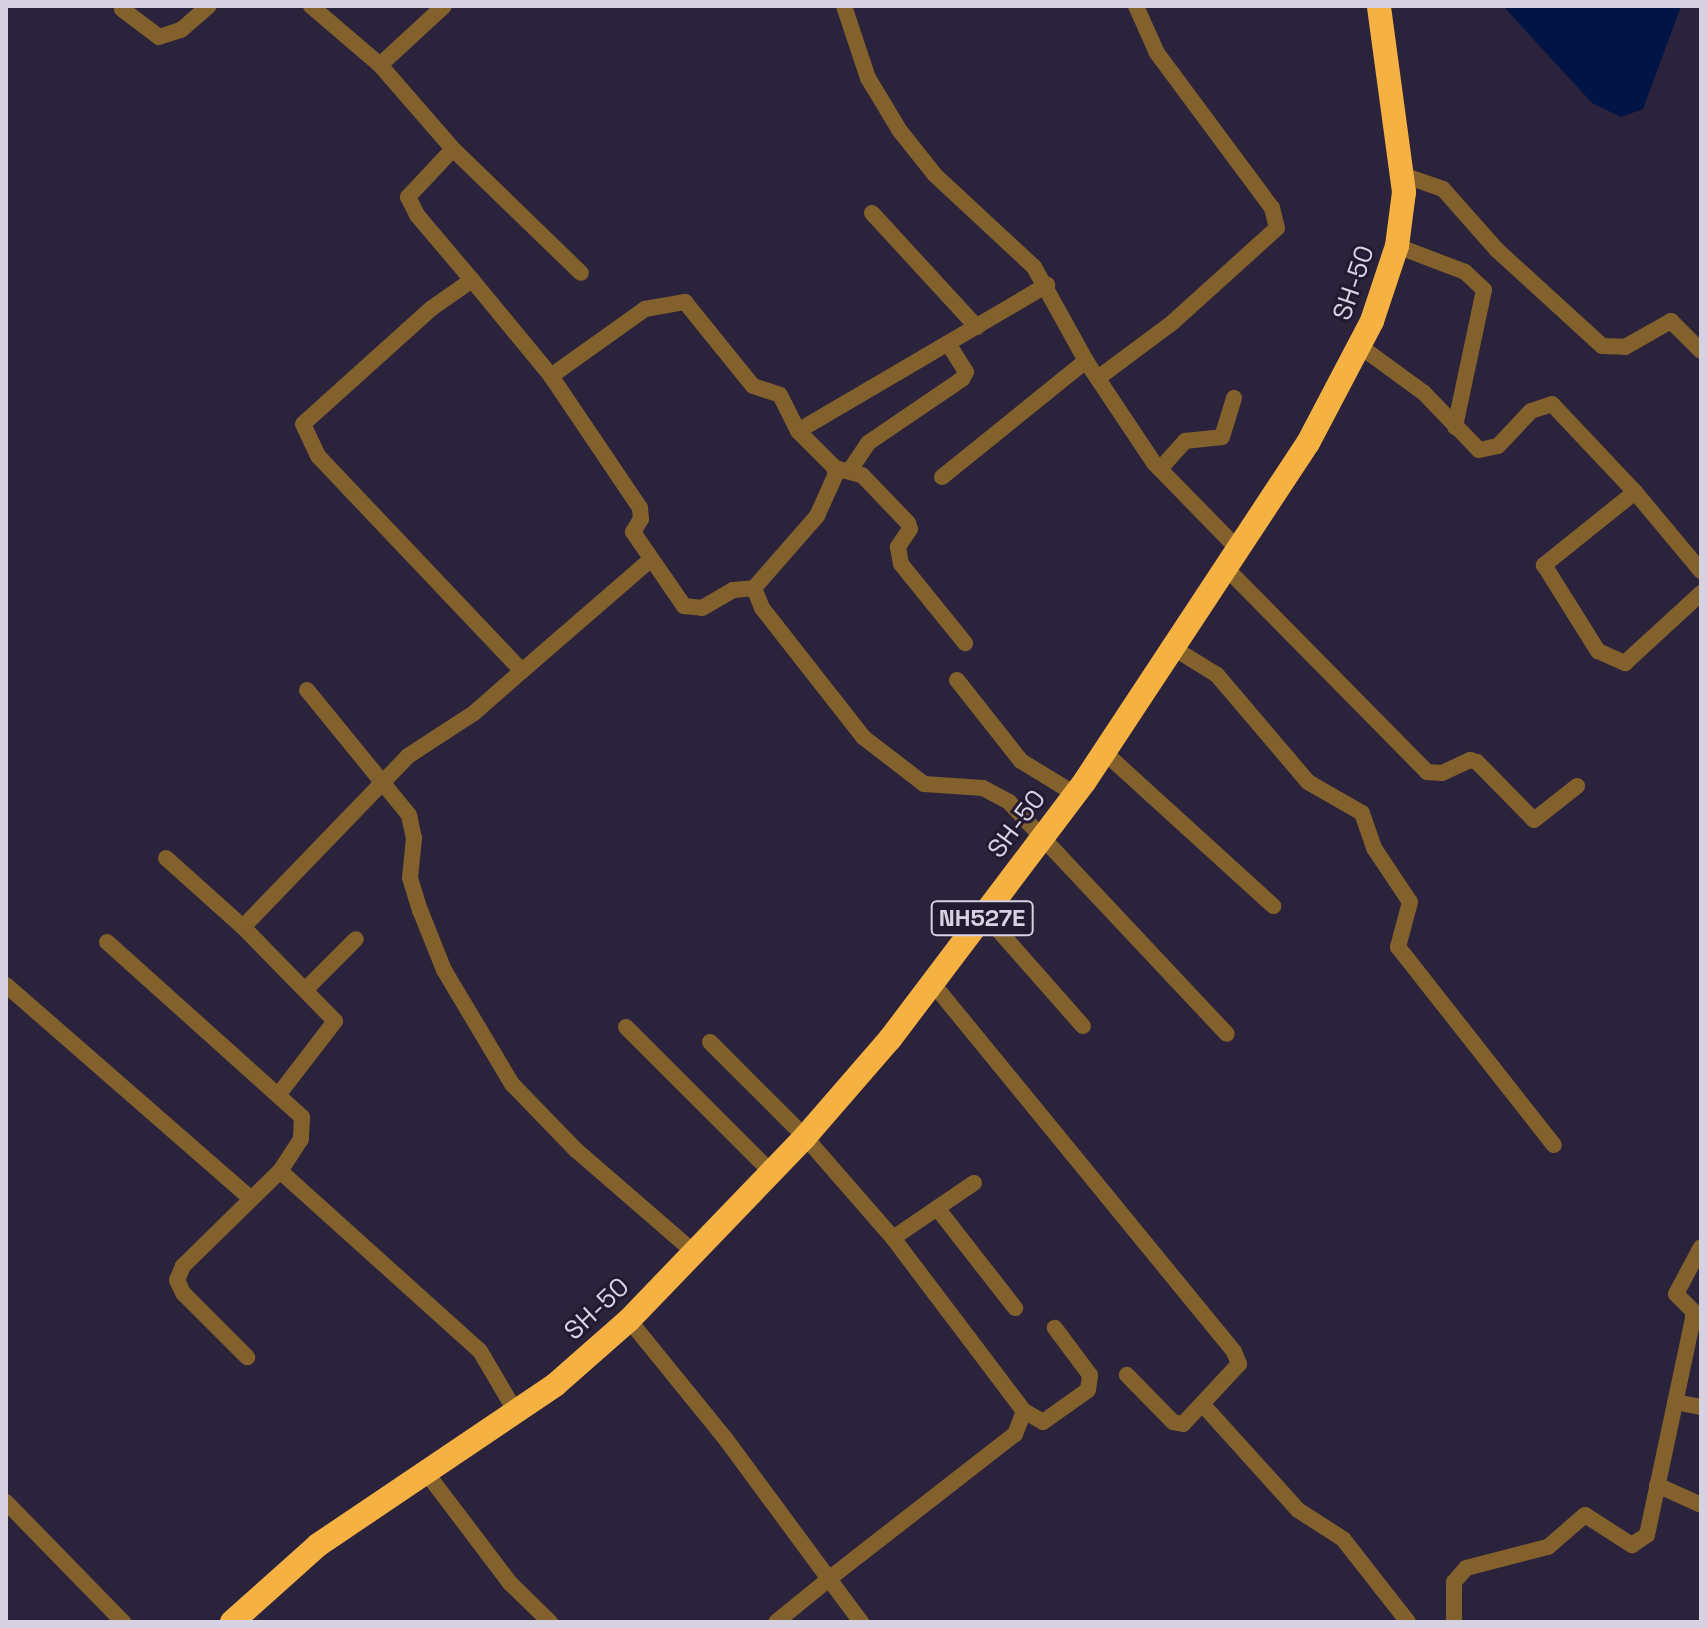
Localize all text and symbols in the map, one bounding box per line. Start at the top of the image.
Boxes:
street label: SH-50 [1327,241,1381,325]
street label: SH-50 [981,784,1053,864]
road number: NH527E [930,898,1034,938]
street label: SH-50 [558,1271,636,1347]

